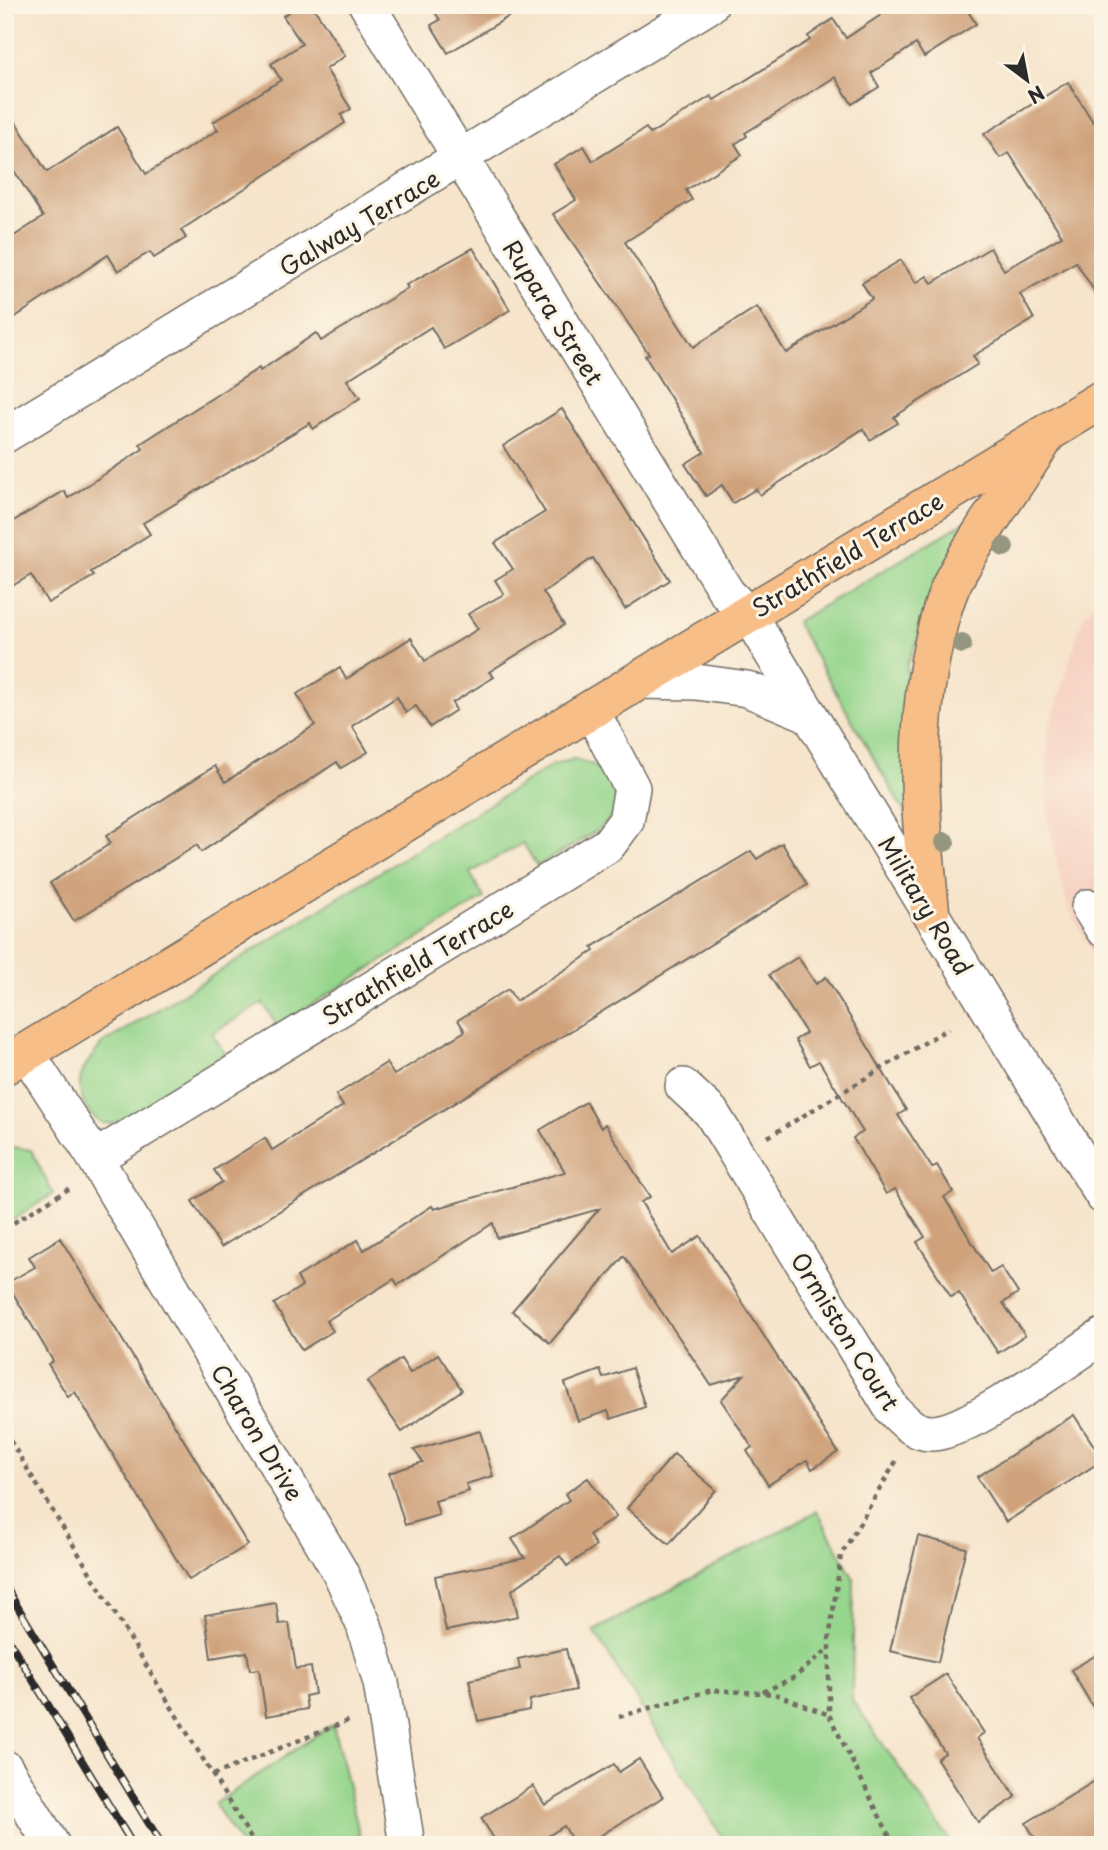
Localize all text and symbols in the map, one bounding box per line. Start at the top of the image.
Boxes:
north arrow [992,46,1062,116]
text: N [1023,79,1050,111]
street label: Galway Terrace [272,160,446,284]
street label: Rupara Street [495,232,613,392]
street label: Strathfield Terrace [744,482,950,626]
street label: Military Road [870,828,982,982]
street label: Strathfield Terrace [314,890,520,1034]
street label: Ormiston Court [783,1245,909,1417]
street label: Charon Drive [203,1357,313,1507]

